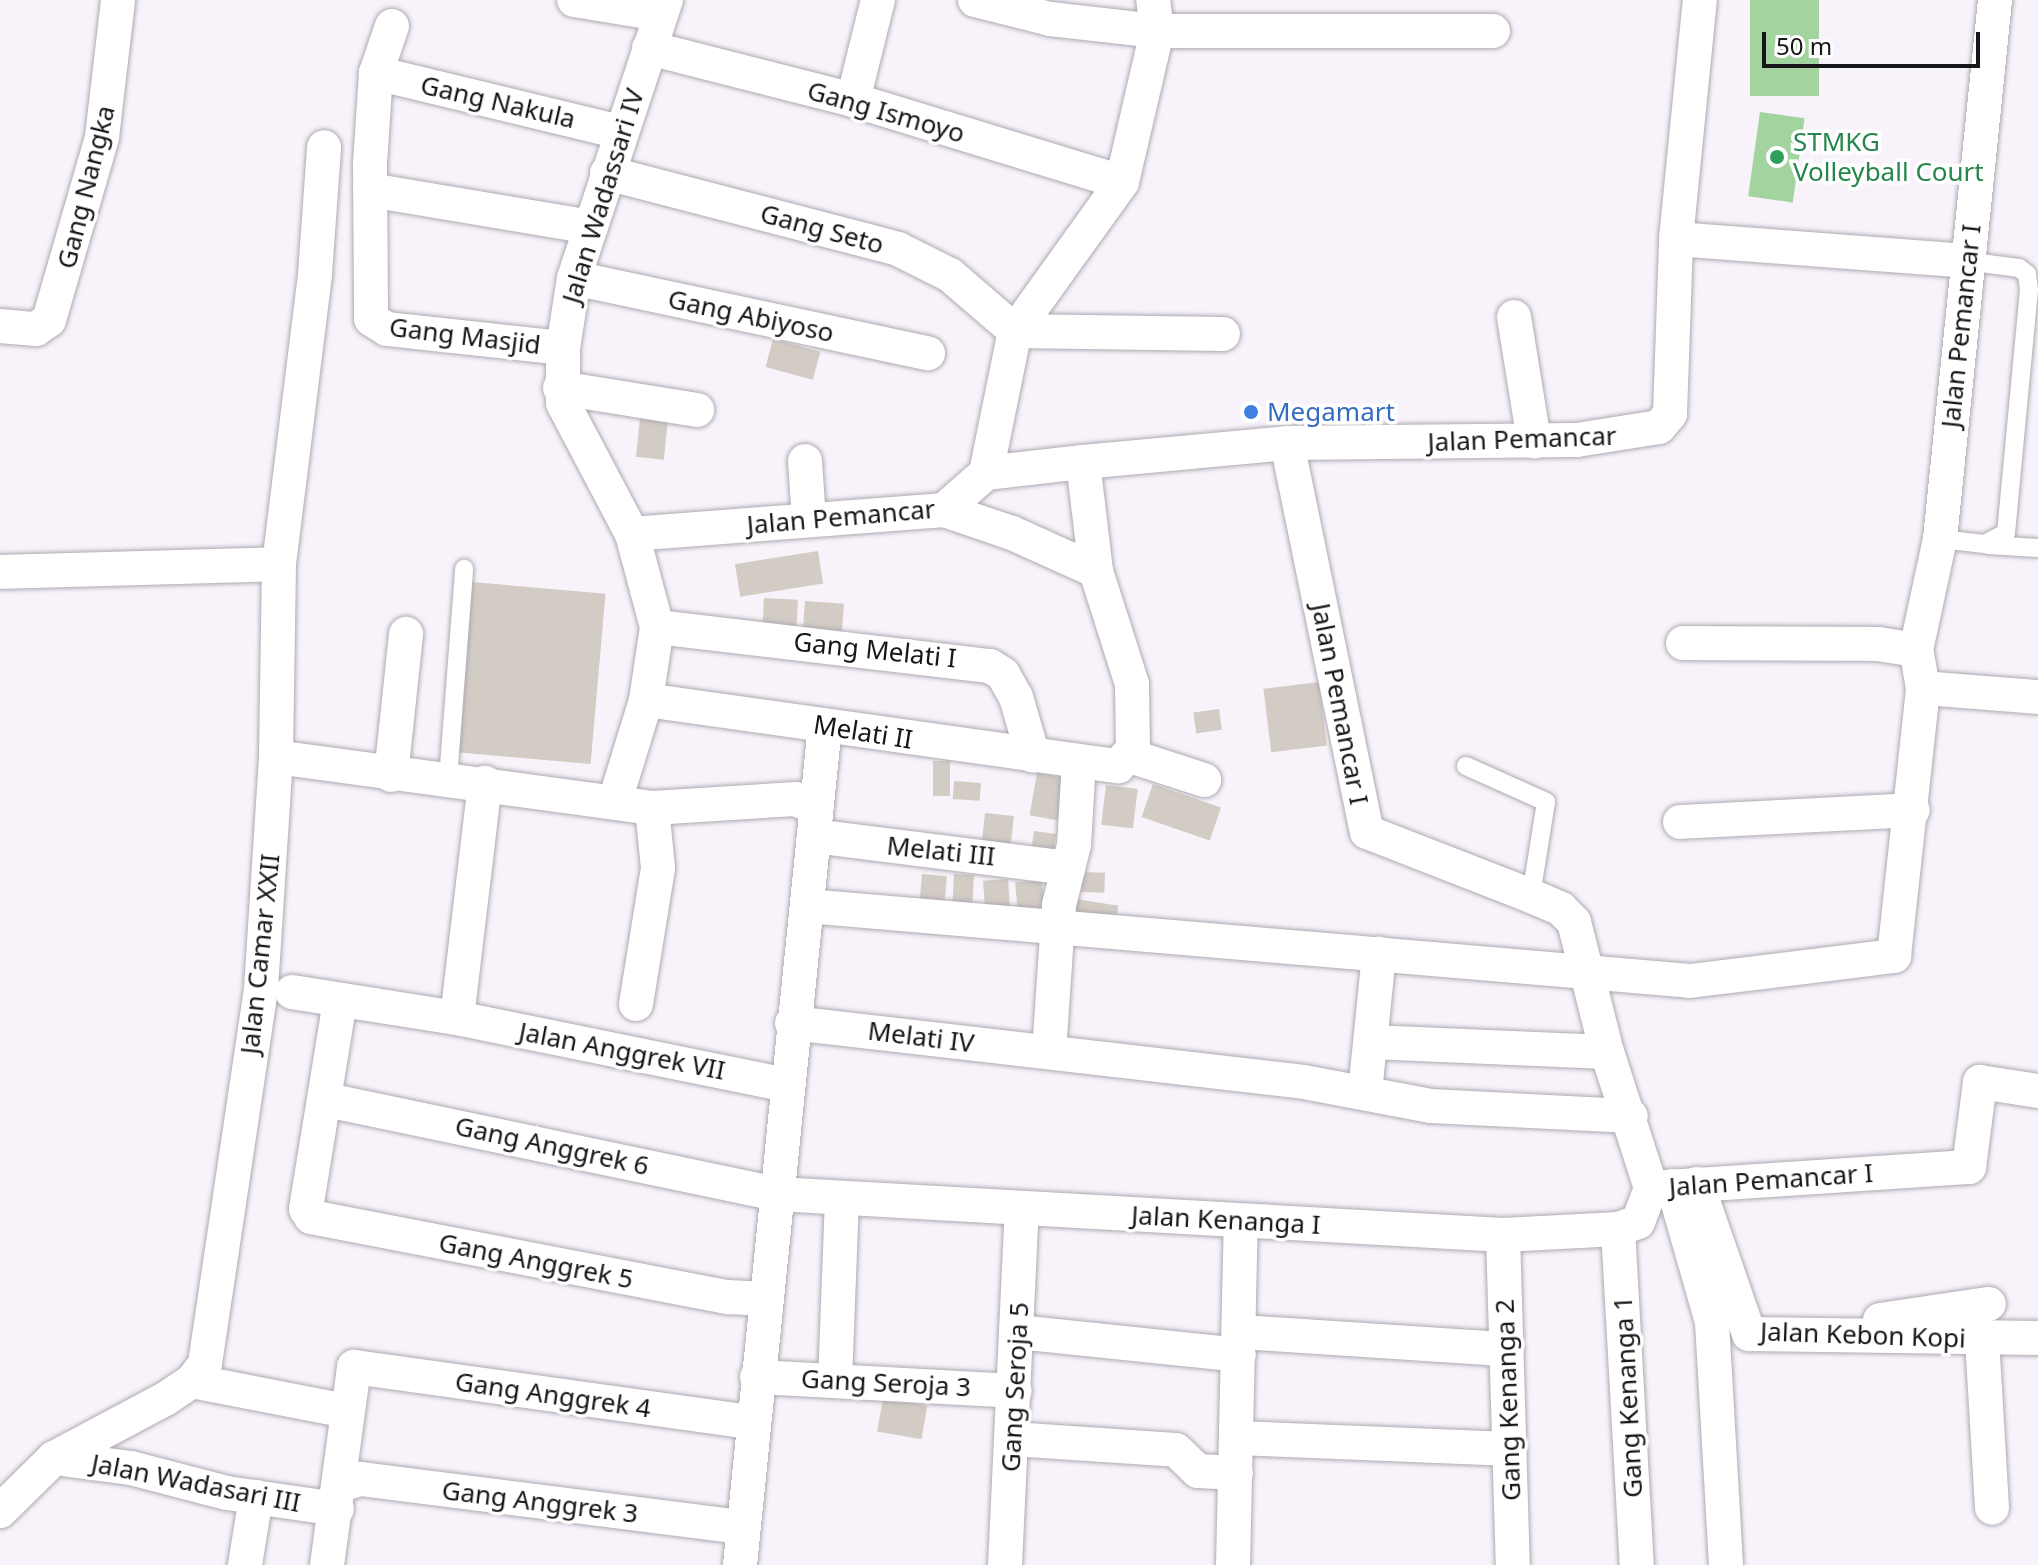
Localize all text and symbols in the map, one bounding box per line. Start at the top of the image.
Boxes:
scale bar [1766,16,1984,66]
text: 50 m [1776,29,1832,62]
street label: Gang Nakula [418,69,578,135]
street label: Gang Ismoyo [804,75,968,149]
street label: Jalan Wadassari IV [556,85,650,307]
street label: Gang Nangka [51,102,121,272]
place label: STMKG Volleyball Court [1793,126,1984,188]
marker: STMKG Volleyball Court [1768,148,1786,166]
street label: Gang Seto [757,198,887,260]
street label: Jalan Pemancar I [1935,223,1987,429]
street label: Gang Abiyoso [665,283,837,349]
street label: Gang Masjid [387,311,543,361]
place label: Megamart [1267,396,1395,428]
marker: Megamart [1242,403,1260,421]
street label: Jalan Pemancar [1427,420,1617,458]
street label: Jalan Pemancar [746,493,936,541]
street label: Jalan Pemancar I [1305,601,1375,807]
street label: Gang Melati I [792,626,958,674]
street label: Melati II [811,709,915,755]
street label: Melati III [885,830,997,872]
street label: Jalan Camar XXII [234,852,286,1056]
street label: Melati IV [866,1015,976,1059]
street label: Jalan Anggrek VII [516,1016,728,1086]
street label: Gang Anggrek 6 [452,1110,652,1182]
street label: Jalan Pemancar I [1668,1157,1874,1203]
street label: Jalan Kenanga I [1131,1199,1321,1241]
street label: Gang Anggrek 5 [436,1227,636,1295]
street label: Gang Kenanga 1 [1607,1295,1649,1499]
street label: Gang Kenanga 2 [1489,1299,1527,1501]
street label: Gang Seroja 5 [995,1301,1035,1473]
street label: Jalan Kebon Kopi [1760,1316,1966,1354]
street label: Gang Seroja 3 [800,1363,972,1403]
street label: Gang Anggrek 4 [453,1366,653,1424]
street label: Jalan Wadasari III [89,1447,303,1519]
street label: Gang Anggrek 3 [440,1474,640,1530]

